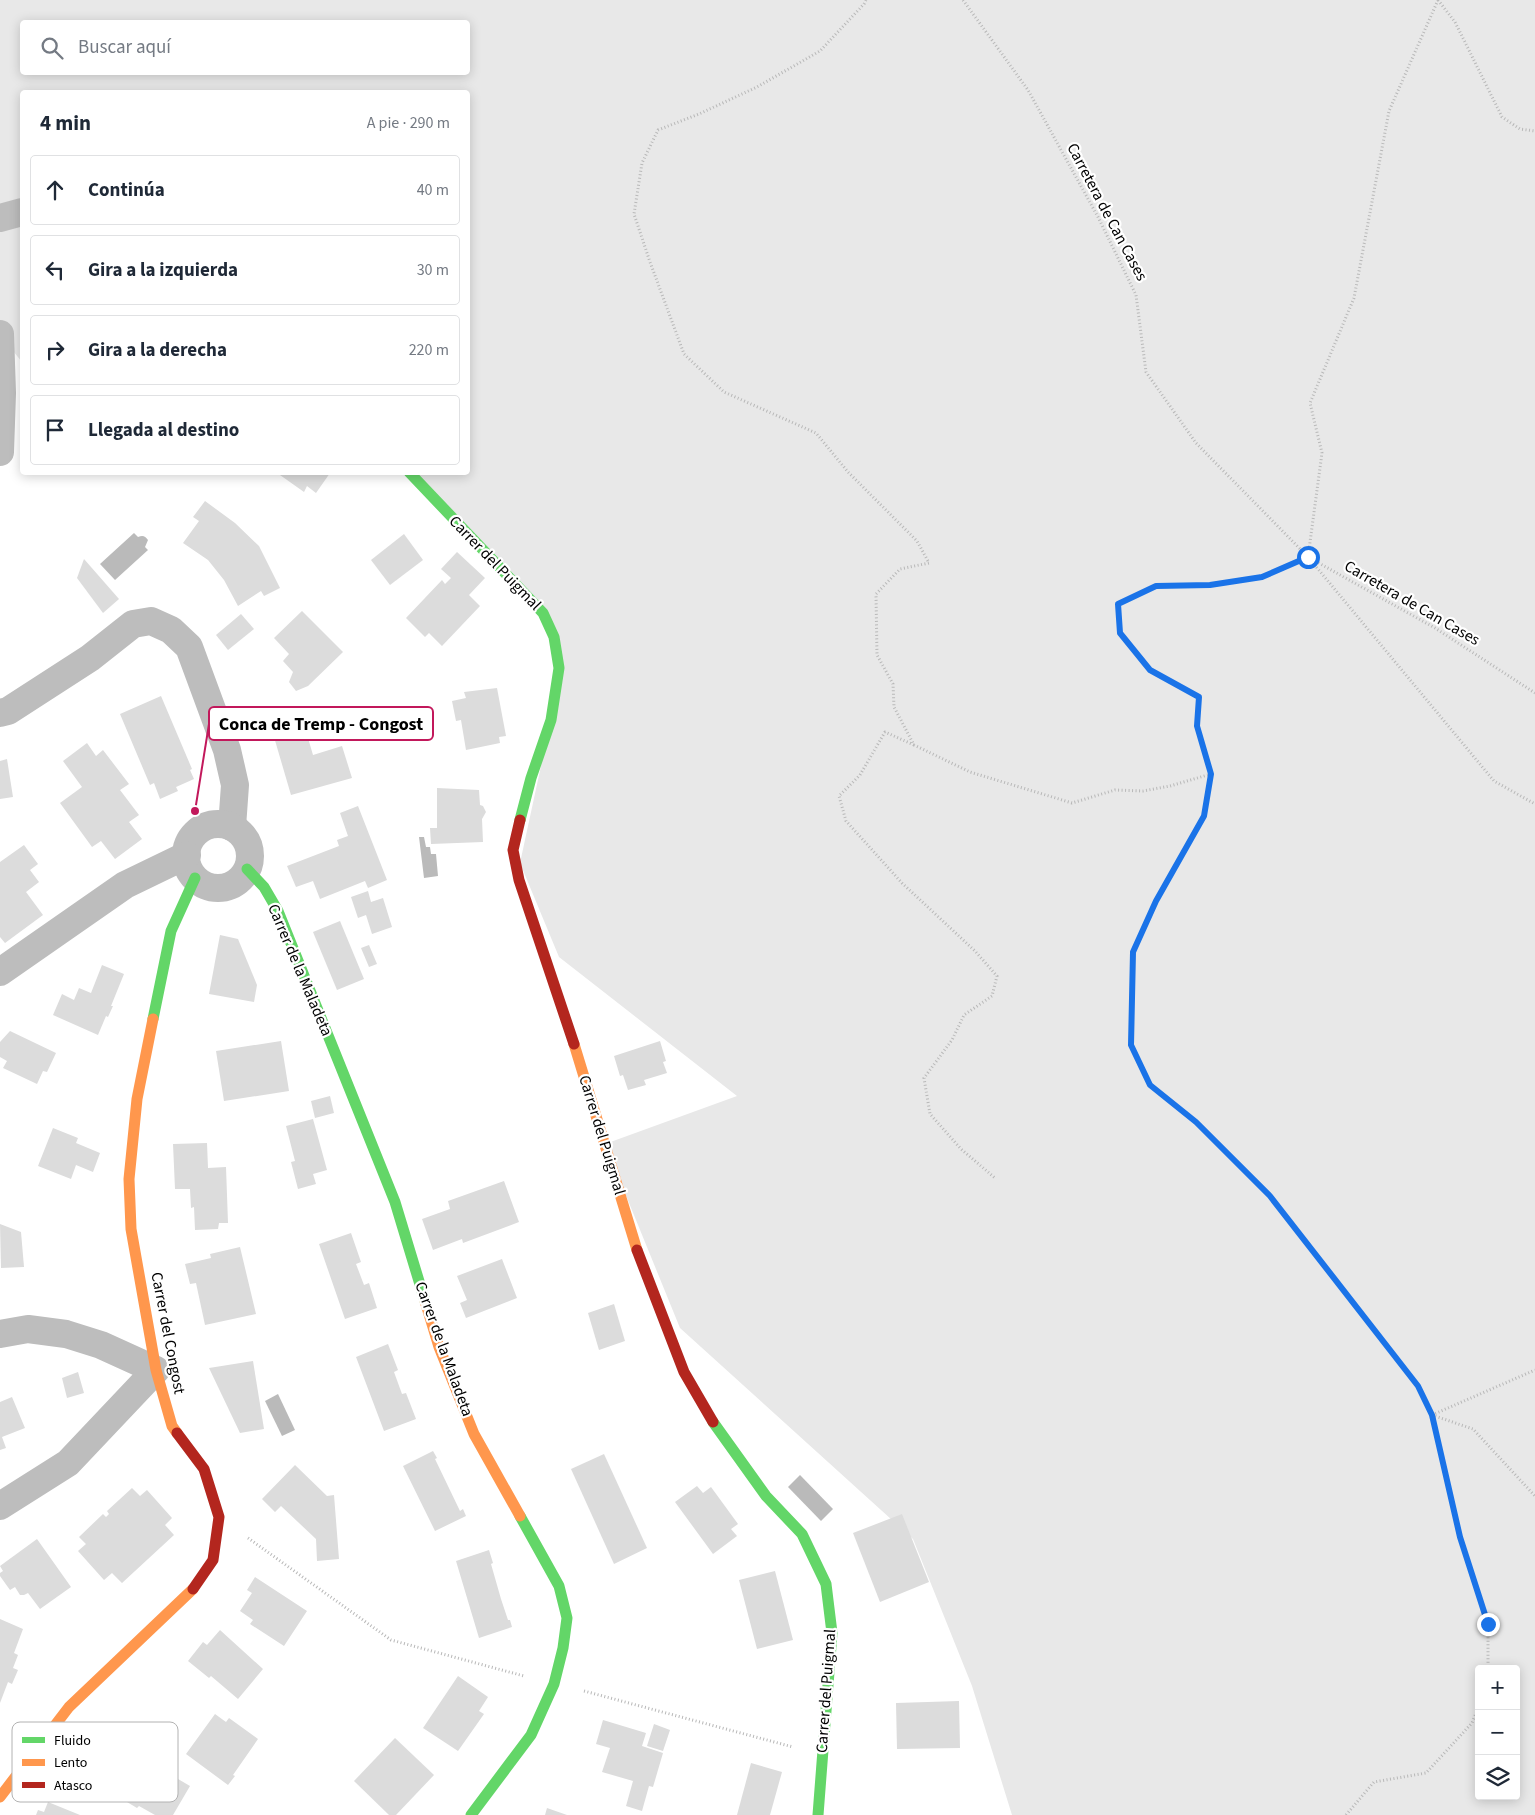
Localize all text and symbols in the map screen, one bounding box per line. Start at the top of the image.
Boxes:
search box [20,20,470,75]
icon: search [38,34,66,62]
text: Buscar aquí [78,34,171,61]
text: 4 min [40,108,91,138]
text: A pie · 290 m [367,112,450,134]
street label: Carretera de Can Cases [1061,139,1153,285]
icon: ahead [41,176,69,204]
text: Continúa [88,177,165,204]
text: 40 m [417,179,449,201]
icon: left [41,256,69,284]
text: Gira a la izquierda [88,257,238,284]
text: 30 m [417,259,449,281]
icon: right [41,336,69,364]
text: Gira a la derecha [88,337,227,364]
text: 220 m [409,339,449,361]
icon: arrive [41,416,69,444]
text: Llegada al destino [88,417,239,444]
street label: Carrer del Puigmal [444,511,546,615]
route start [1297,546,1320,569]
street label: Carretera de Can Cases [1340,555,1484,651]
callout: Conca de Tremp - Congost [209,707,433,740]
text: Conca de Tremp - Congost [219,712,423,737]
street label: Carrer de la Maladeta [262,900,338,1040]
street label: Carrer del Puigmal [573,1072,631,1198]
street label: Carrer del Congost [145,1270,191,1396]
street label: Carrer de la Maladeta [409,1279,479,1419]
route end [1477,1613,1500,1636]
street label: Carrer del Puigmal [811,1628,841,1754]
map controls [1475,1665,1520,1800]
button: + [1475,1665,1520,1710]
button: − [1475,1710,1520,1755]
legend [12,1722,178,1802]
text: Fluido [54,1731,91,1751]
text: Lento [54,1753,87,1773]
button: layers [1475,1755,1520,1800]
text: Atasco [54,1776,92,1796]

